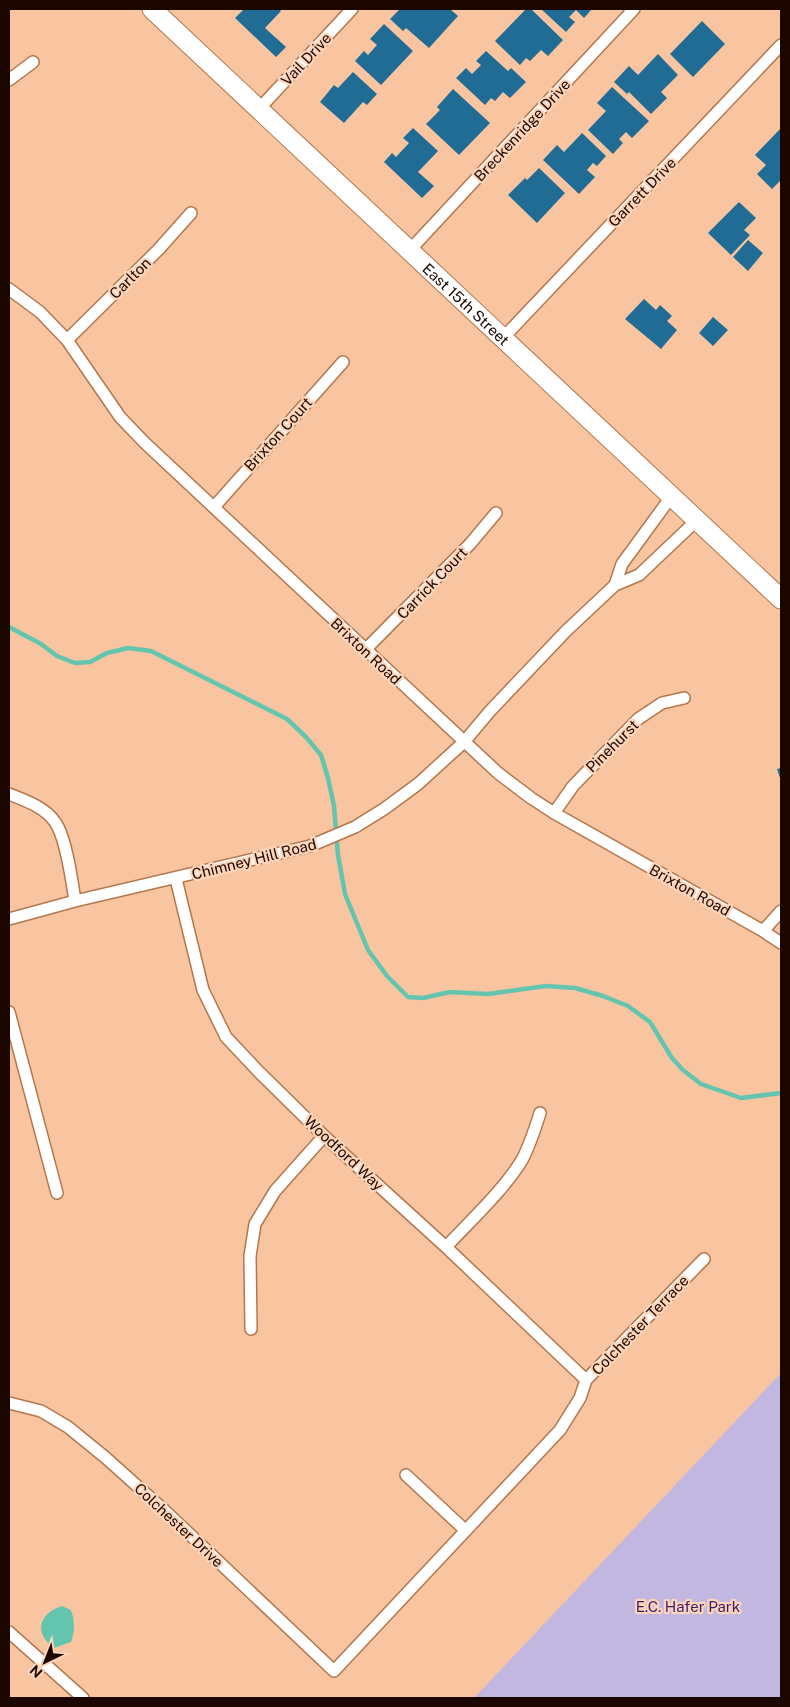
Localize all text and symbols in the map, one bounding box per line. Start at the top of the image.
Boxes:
street label: Vail Drive [277,29,335,89]
street label: Breckenridge Drive [470,76,574,184]
street label: Garrett Drive [605,154,679,230]
street label: Carlton [106,254,154,302]
street label: East 15th Street [420,259,513,349]
street label: Brixton Court [240,394,316,474]
street label: Carrick Court [394,543,471,622]
street label: Brixton Road [327,614,405,688]
street label: Pinehurst [582,716,642,776]
street label: Chimney Hill Road [190,835,318,883]
street label: Brixton Road [647,861,733,919]
street label: Woodford Way [301,1112,387,1194]
street label: Colchester Terrace [588,1272,692,1378]
street label: Colchester Drive [131,1480,227,1570]
park label: E.C. Hafer Park [636,1598,740,1615]
north arrow [20,1637,70,1687]
text: N [27,1662,46,1681]

